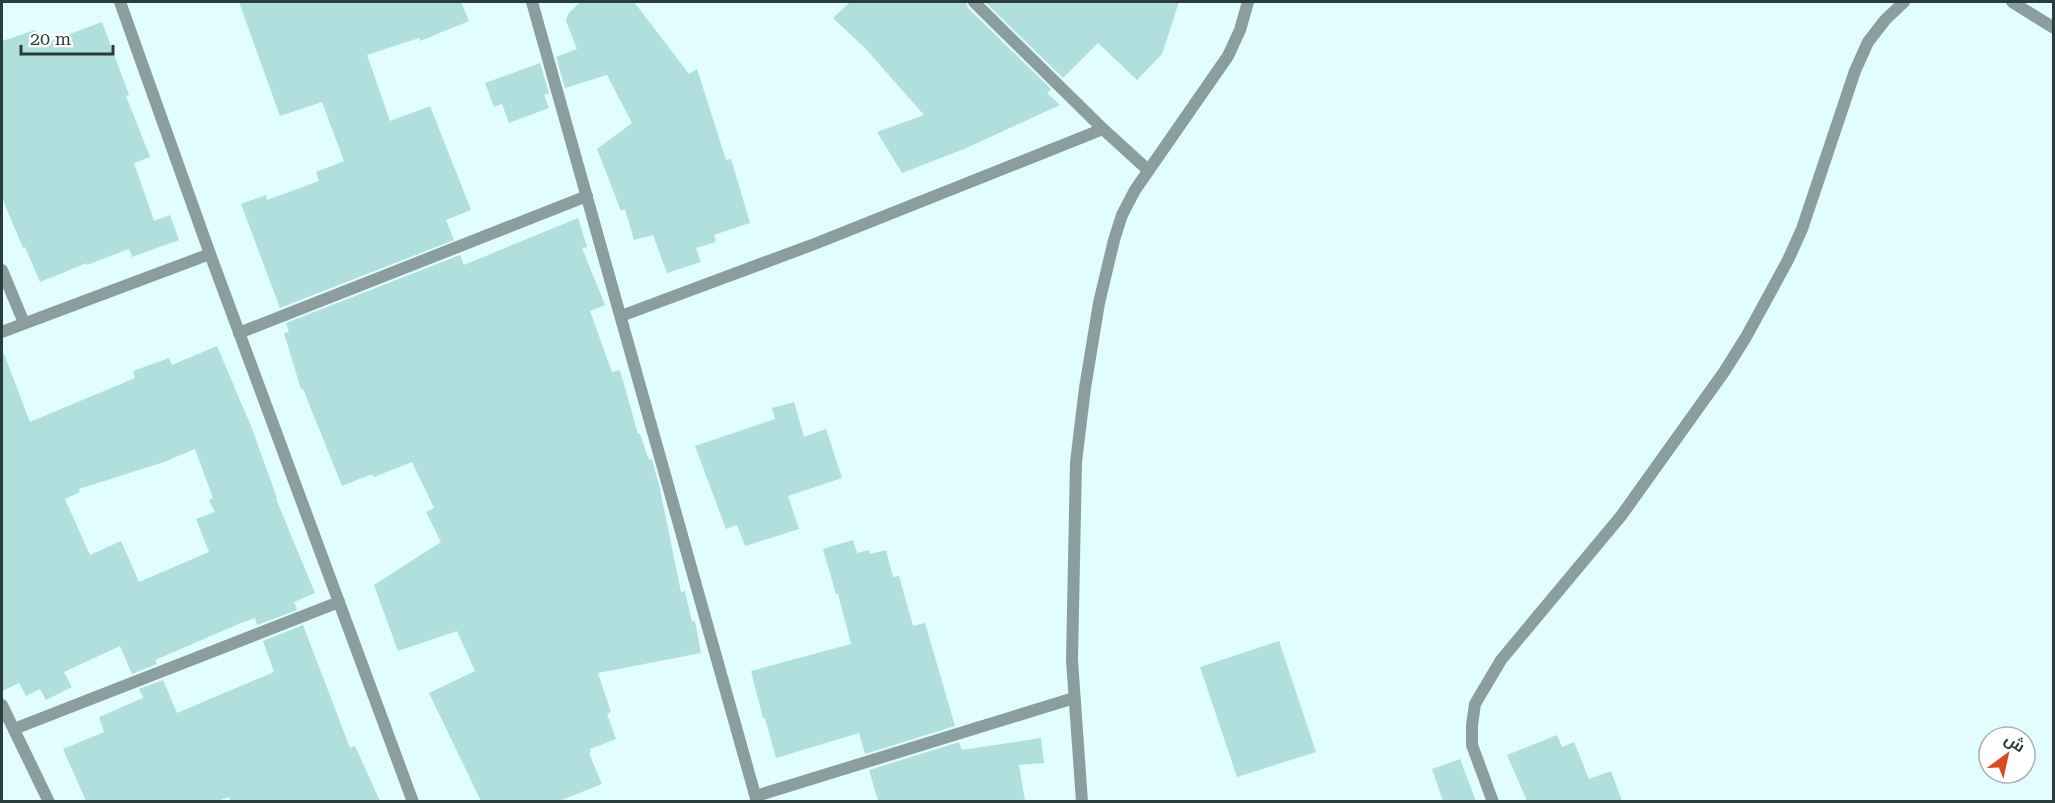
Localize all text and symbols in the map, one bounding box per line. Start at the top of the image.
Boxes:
scale bar [21,18,112,56]
text: 20 m [30,28,71,49]
north arrow [1977,725,2037,785]
text: ش [2001,729,2029,756]

